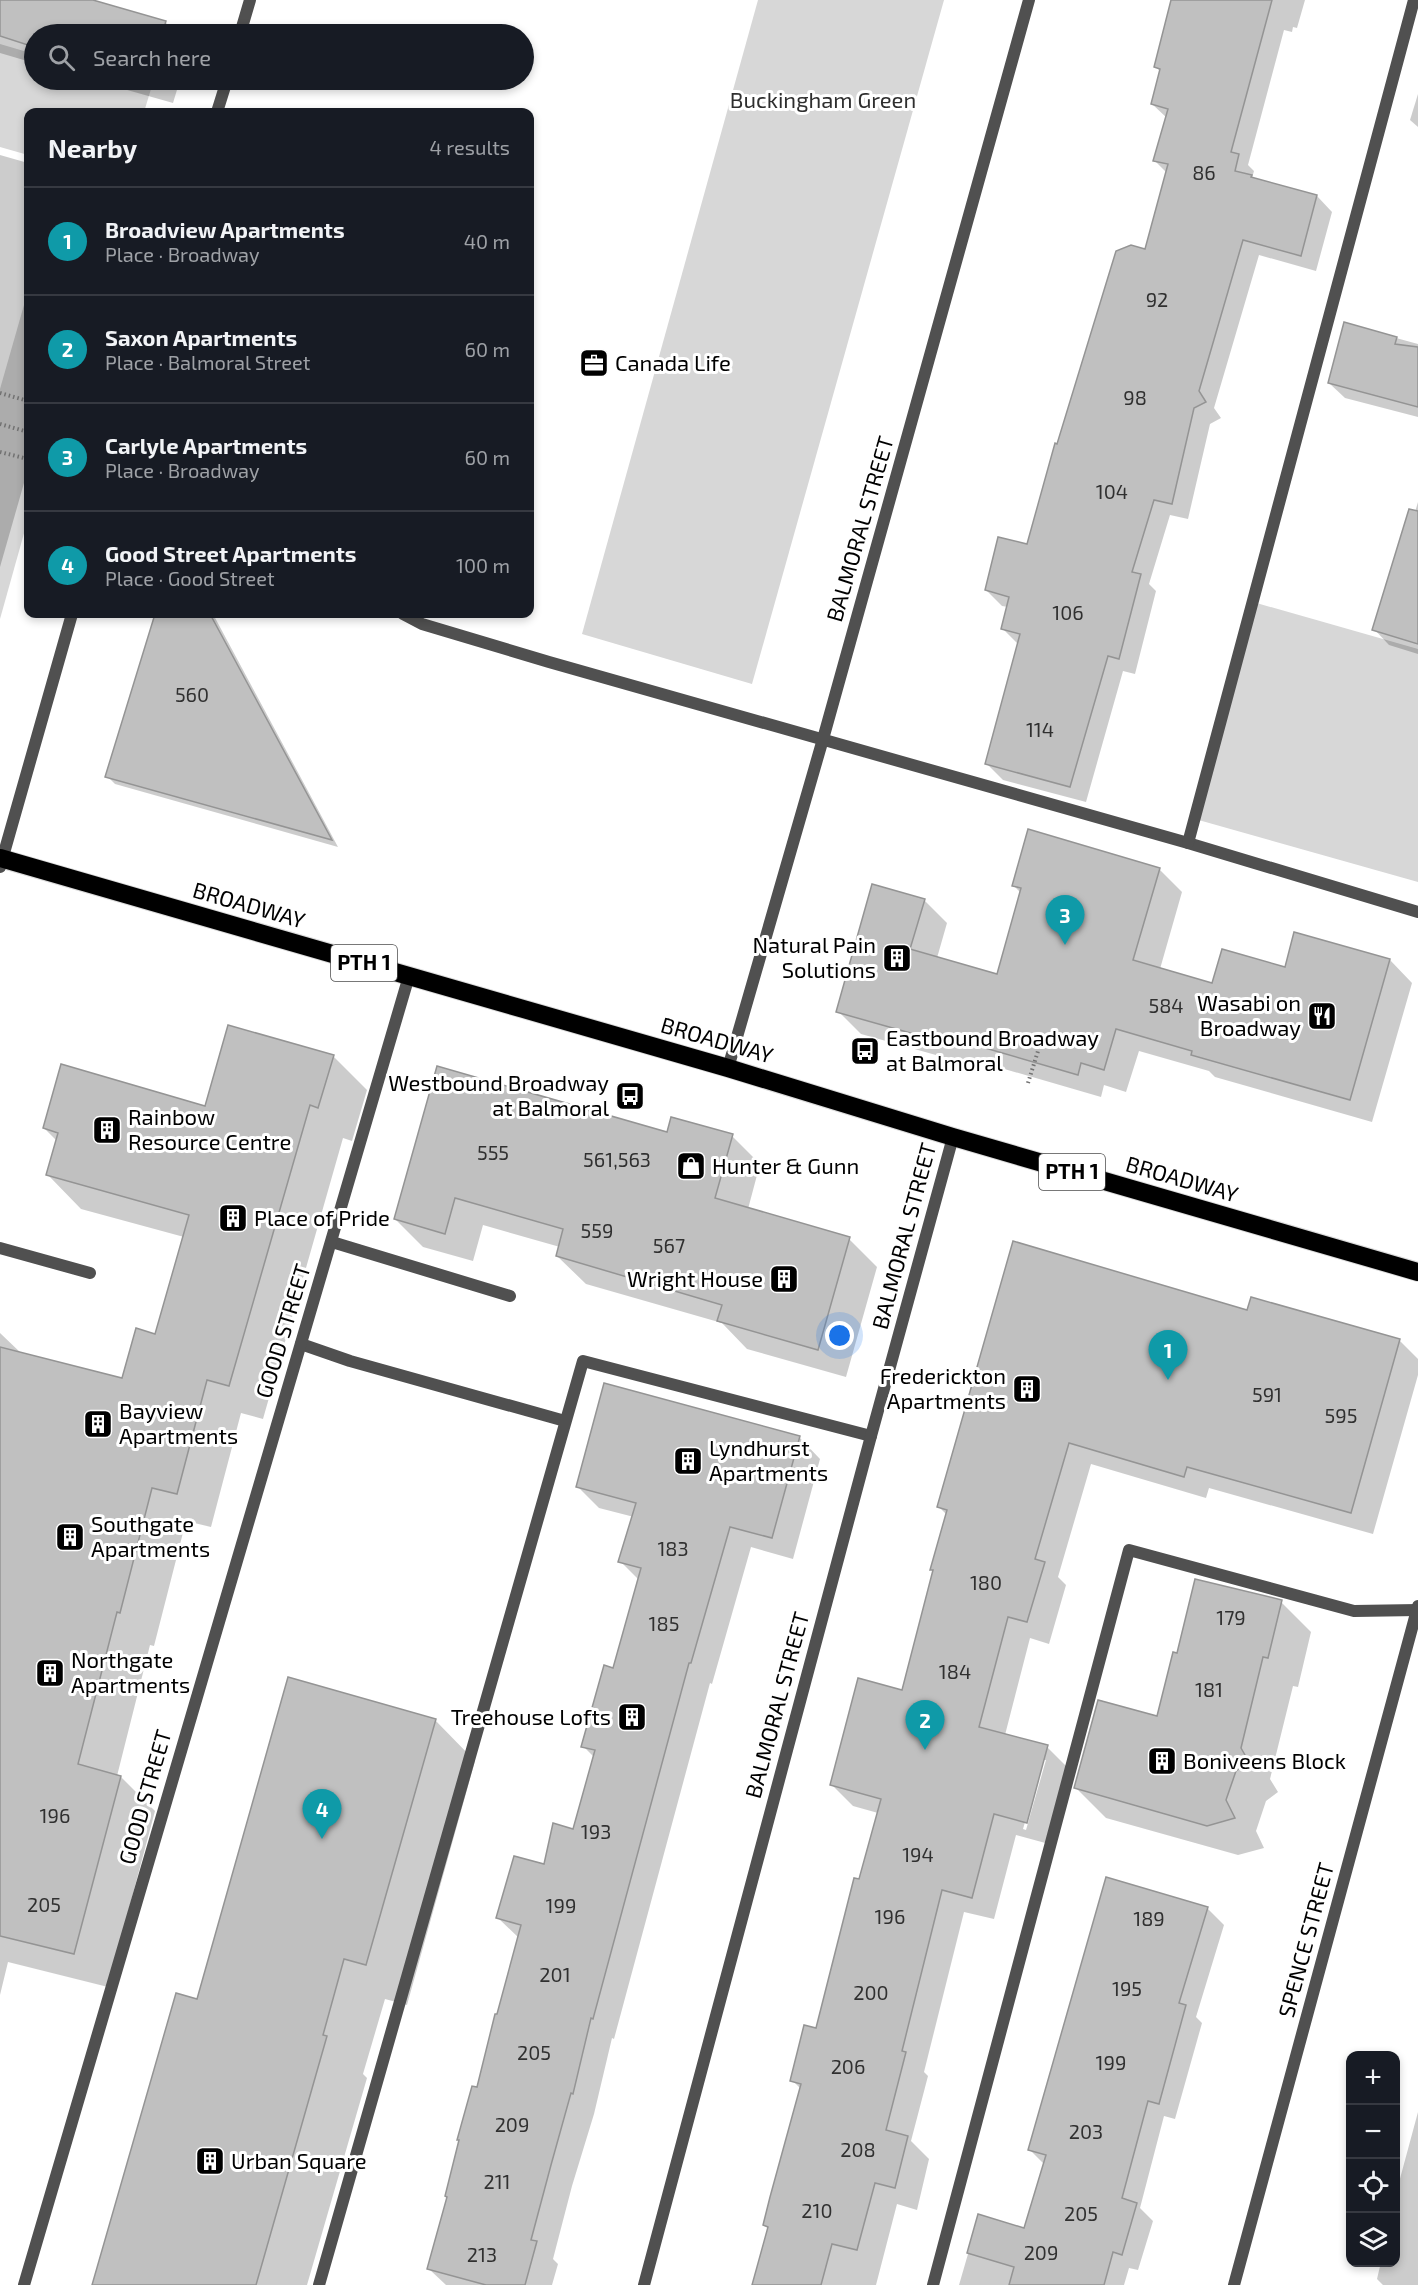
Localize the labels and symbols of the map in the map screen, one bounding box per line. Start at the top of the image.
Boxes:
park label: Buckingham Green [730,86,916,112]
house number: 86 [1192,160,1216,184]
house number: 92 [1146,287,1168,311]
office icon: Canada Life [578,347,610,379]
place label: Canada Life [615,349,731,375]
house number: 98 [1123,385,1147,409]
street label: BALMORAL STREET [820,433,898,624]
house number: 104 [1096,479,1128,503]
house number: 106 [1052,600,1084,624]
house number: 560 [175,682,209,706]
house number: 114 [1026,717,1054,741]
street label: BROADWAY [190,876,309,933]
pin: 3 [1046,896,1084,945]
place label: Natural Pain Solutions [752,931,876,982]
building icon: Natural Pain Solutions [881,942,913,974]
road number: PTH 1 [331,945,397,981]
place label: Wasabi on Broadway [1197,989,1301,1040]
house number: 584 [1148,993,1184,1017]
restaurant icon: Wasabi on Broadway [1306,1000,1338,1032]
street label: BROADWAY [658,1011,777,1068]
place label: Eastbound Broadway at Balmoral [886,1024,1099,1075]
bus stop icon: Eastbound Broadway at Balmoral [849,1035,881,1067]
place label: Westbound Broadway at Balmoral [388,1069,609,1120]
bus stop icon: Westbound Broadway at Balmoral [614,1080,646,1112]
place label: Rainbow Resource Centre [128,1103,291,1154]
building icon: Rainbow Resource Centre [91,1114,123,1146]
house number: 555 [477,1140,509,1164]
street label: BALMORAL STREET [866,1140,940,1332]
house number: 561,563 [583,1147,651,1171]
shop icon: Hunter & Gunn [675,1150,707,1182]
street label: BROADWAY [1123,1150,1242,1207]
place label: Hunter & Gunn [712,1152,859,1178]
road number: PTH 1 [1039,1154,1105,1190]
building icon: Place of Pride [217,1202,249,1234]
place label: Place of Pride [254,1204,390,1230]
house number: 559 [581,1218,613,1242]
house number: 567 [653,1233,685,1257]
street label: GOOD STREET [249,1260,315,1401]
building icon: Wright House [768,1263,800,1295]
place label: Wright House [627,1265,763,1291]
your location [825,1321,854,1350]
pin: 1 [1148,1330,1188,1380]
place label: Frederickton Apartments [880,1362,1006,1413]
building icon: Frederickton Apartments [1011,1373,1043,1405]
house number: 591 [1252,1382,1282,1406]
place label: Bayview Apartments [119,1397,238,1448]
house number: 595 [1325,1403,1357,1427]
building icon: Bayview Apartments [82,1408,114,1440]
place label: Lyndhurst Apartments [709,1434,828,1485]
building icon: Lyndhurst Apartments [672,1445,704,1477]
place label: Southgate Apartments [91,1510,210,1561]
building icon: Southgate Apartments [54,1521,86,1553]
house number: 183 [657,1536,689,1560]
house number: 180 [970,1570,1002,1594]
house number: 179 [1216,1605,1246,1629]
street label: BALMORAL STREET [739,1609,813,1801]
house number: 185 [649,1611,679,1635]
place label: Northgate Apartments [71,1646,190,1697]
building icon: Northgate Apartments [34,1657,66,1689]
house number: 184 [939,1659,971,1683]
house number: 181 [1195,1677,1223,1701]
pin: 2 [906,1700,944,1750]
building icon: Treehouse Lofts [616,1701,648,1733]
place label: Treehouse Lofts [451,1703,611,1729]
street label: GOOD STREET [112,1726,176,1867]
building icon: Boniveens Block [1146,1745,1178,1777]
place label: Boniveens Block [1183,1747,1346,1773]
pin: 4 [302,1790,342,1839]
house number: 196 [40,1803,70,1827]
house number: 193 [581,1819,611,1843]
house number: 194 [902,1842,934,1866]
street label: SPENCE STREET [1272,1859,1338,2020]
house number: 205 [27,1892,61,1916]
house number: 199 [546,1893,576,1917]
house number: 196 [875,1904,905,1928]
house number: 189 [1133,1906,1165,1930]
house number: 201 [539,1962,571,1986]
house number: 195 [1112,1976,1142,2000]
house number: 200 [853,1980,889,2004]
house number: 205 [517,2040,551,2064]
house number: 199 [1096,2050,1126,2074]
house number: 206 [831,2054,865,2078]
house number: 209 [495,2112,529,2136]
house number: 203 [1069,2119,1103,2143]
house number: 208 [840,2137,876,2161]
building icon: Urban Square [194,2145,226,2177]
place label: Urban Square [231,2147,367,2173]
house number: 211 [483,2169,511,2193]
house number: 210 [801,2198,833,2222]
house number: 205 [1064,2201,1098,2225]
house number: 209 [1024,2240,1058,2264]
house number: 213 [467,2242,497,2266]

